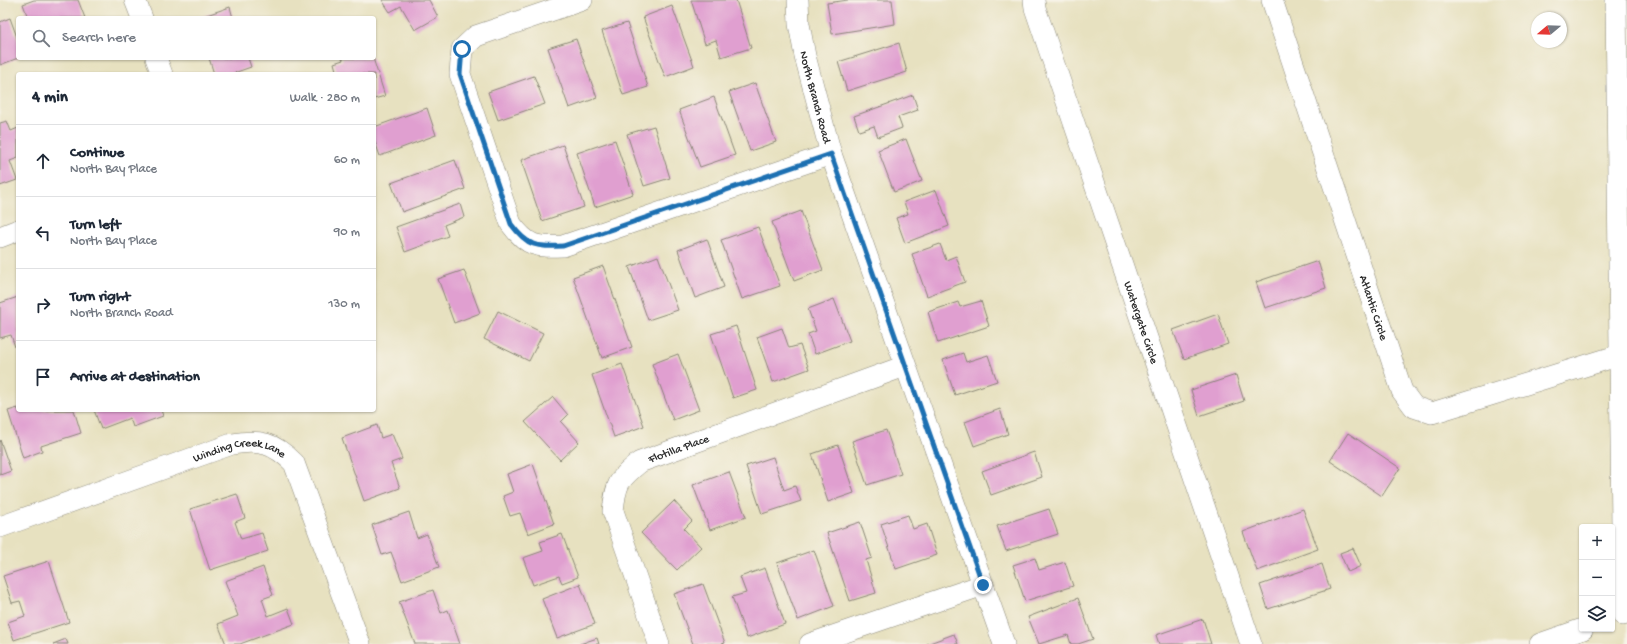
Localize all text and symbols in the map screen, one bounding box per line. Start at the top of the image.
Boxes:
north arrow [1531,12,1567,48]
search box [16,16,376,60]
icon: search [30,27,52,49]
text: Search here [62,29,136,47]
route start [453,40,471,58]
street label: North Branch Road [795,50,833,146]
text: 4 min [32,88,68,108]
text: Walk · 280 m [290,91,360,106]
text: Continue [70,144,124,162]
icon: ahead [32,150,54,172]
text: 60 m [334,153,360,168]
text: North Bay Place [70,162,157,177]
text: Turn left [70,216,121,234]
icon: left [32,222,54,244]
text: 90 m [334,225,360,240]
text: North Bay Place [70,234,157,249]
street label: Atlantic Circle [1355,274,1390,343]
street label: Watergate Circle [1119,280,1161,367]
text: Turn right [70,288,130,306]
icon: right [32,294,54,316]
text: 130 m [328,297,360,312]
text: North Branch Road [70,306,173,321]
icon: arrive [32,366,54,388]
text: Arrive at destination [70,368,200,386]
street label: Flotilla Place [646,432,712,468]
street label: Winding Creek Lane [191,437,289,466]
map controls [1579,524,1615,632]
button: + [1579,524,1615,560]
button: − [1579,560,1615,596]
route end [974,576,992,594]
button: layers [1579,596,1615,632]

